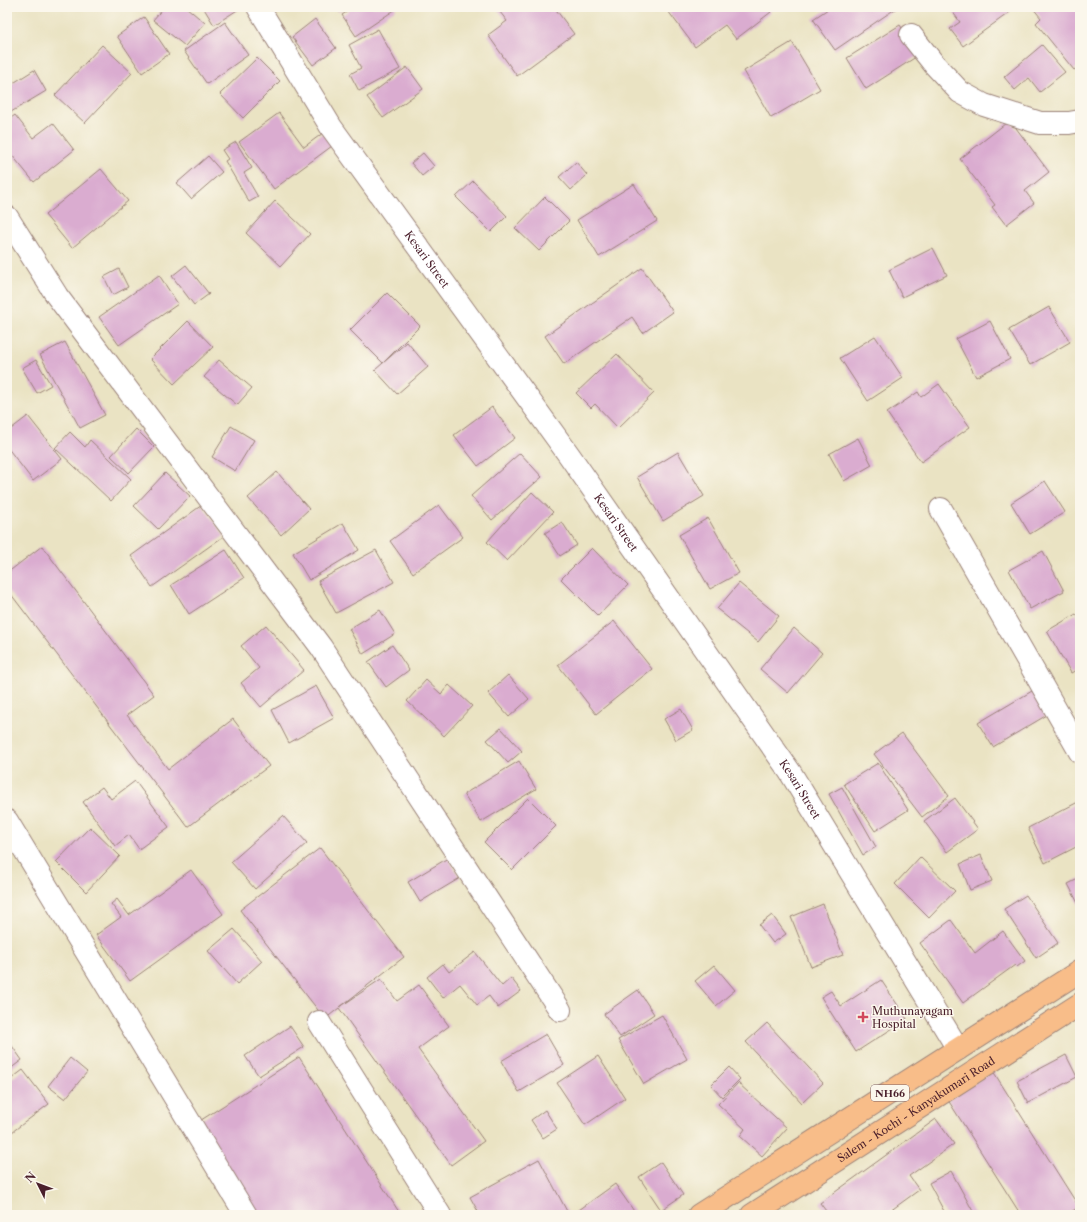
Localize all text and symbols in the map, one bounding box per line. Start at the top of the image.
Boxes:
street label: Kesari Street [402,228,453,291]
street label: Kesari Street [591,491,641,554]
street label: Kesari Street [776,757,824,821]
place label: Muthunayagam Hospital [872,1004,954,1031]
marker: Muthunayagam Hospital [857,1011,869,1023]
street label: Salem - Kochi - Kanyakumari Road [834,1053,998,1165]
road number: NH66 [871,1085,909,1101]
north arrow [18,1164,58,1204]
text: N [22,1169,39,1186]

